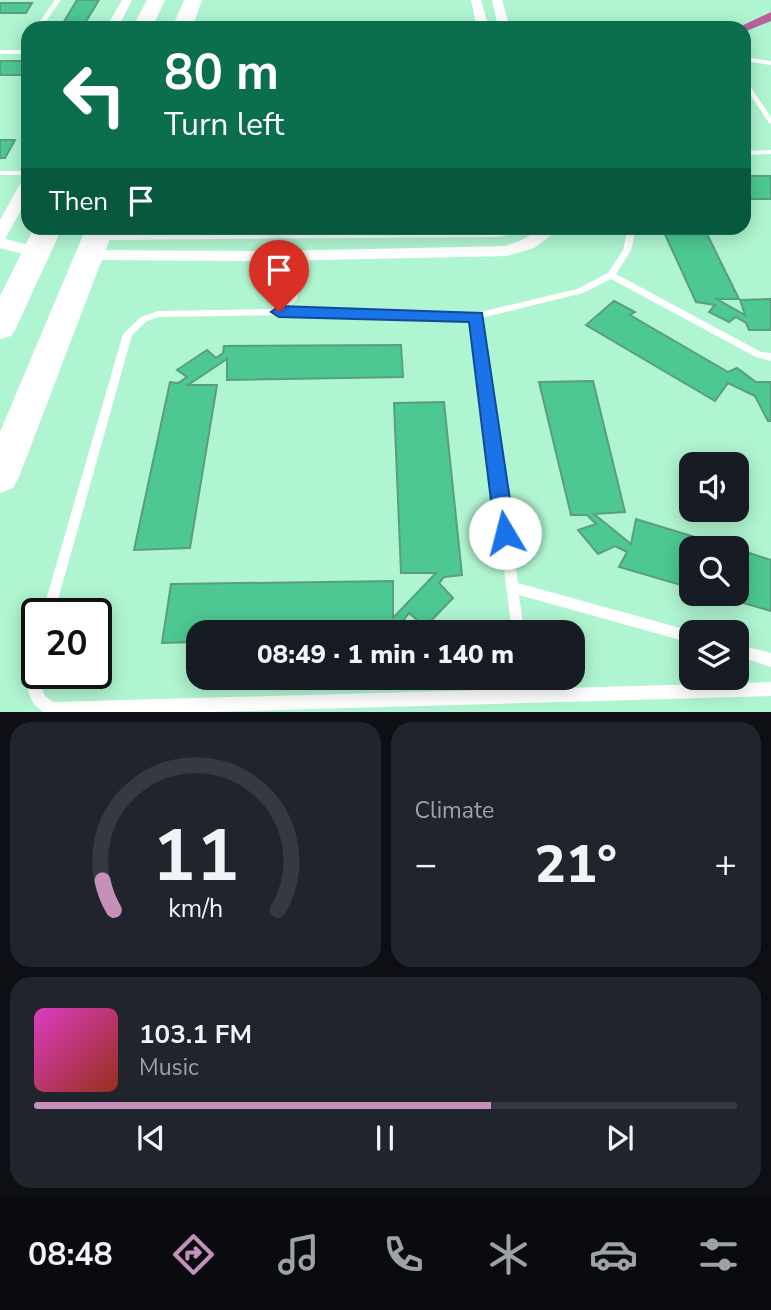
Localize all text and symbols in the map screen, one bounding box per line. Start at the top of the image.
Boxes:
text: 80 m [164,39,279,106]
icon: left [49,49,140,140]
text: Turn left [164,103,284,146]
icon: arrive [122,182,160,220]
text: Then [49,184,108,219]
pin [249,240,309,312]
icon: arrive [260,251,298,289]
map controls [679,452,749,690]
button: sound [679,452,749,522]
position arrow [468,496,542,570]
button: search [679,536,749,606]
speed limit sign: 20 [21,598,112,689]
button: layers [679,620,749,690]
text: 08:49 · 1 min · 140 m [257,637,514,672]
text: Climate [415,795,494,826]
text: 11 [152,807,239,907]
text: 21° [535,829,617,900]
text: − [415,839,437,890]
text: + [714,839,737,890]
text: km/h [168,892,223,926]
text: 103.1 FM [139,1017,252,1052]
text: Music [139,1052,199,1083]
icon: previous [132,1119,170,1157]
icon: pause [366,1119,404,1157]
icon: next [601,1119,639,1157]
icon: directions [169,1230,218,1279]
icon: music [274,1230,323,1279]
icon: phone [379,1230,428,1279]
icon: climate [484,1230,533,1279]
icon: car [589,1230,638,1279]
icon: filters [694,1230,743,1279]
text: 08:48 [28,1233,113,1276]

